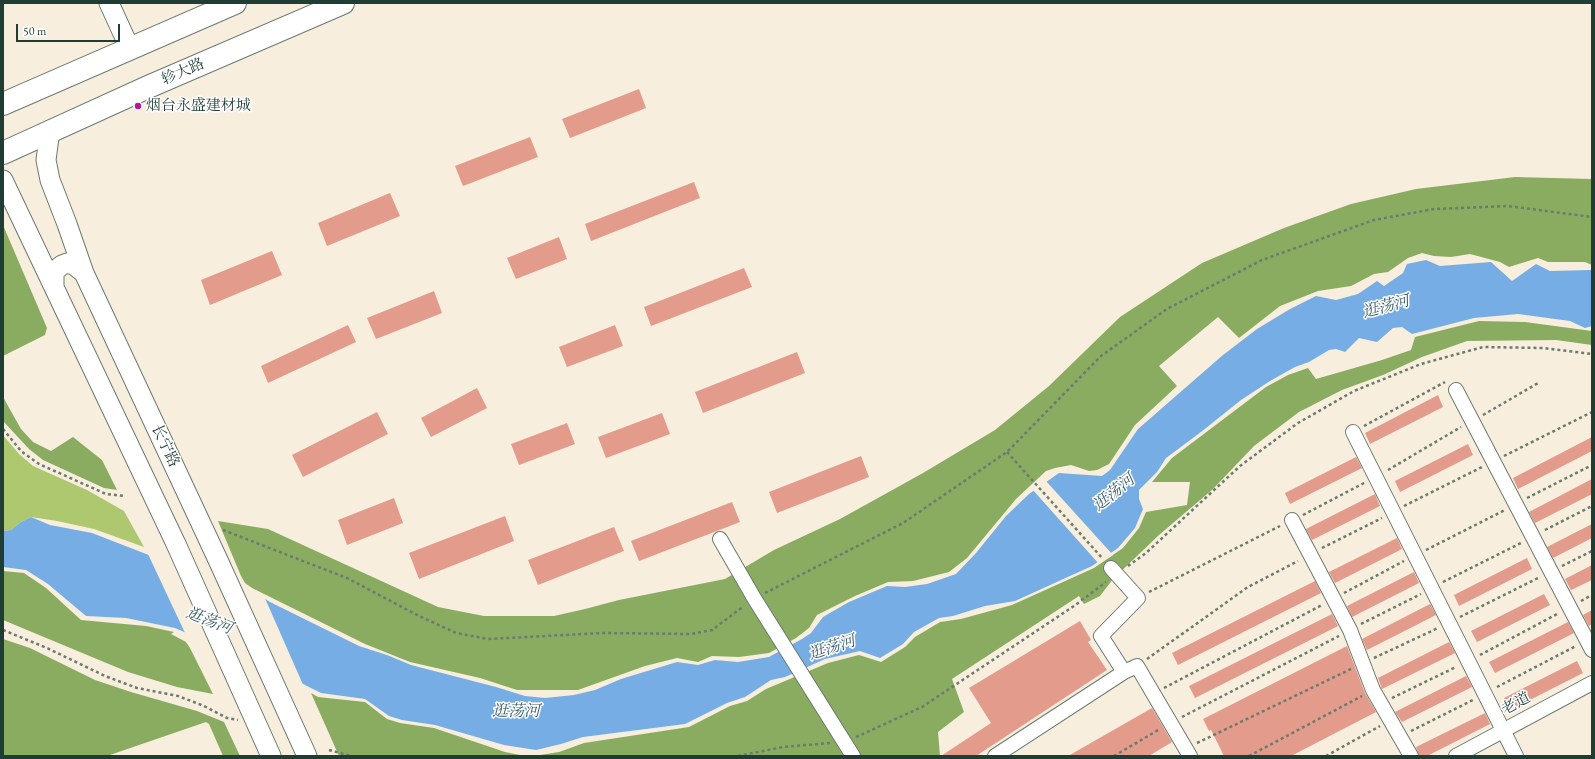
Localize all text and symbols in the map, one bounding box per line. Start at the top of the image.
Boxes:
scale bar [18,16,122,42]
text: 50 m [23,23,46,39]
street label: 轸大路 [159,55,207,89]
place label: 烟台永盛建材城 [146,97,251,115]
marker: 烟台永盛建材城 [133,101,143,111]
water label: 逛荡河 [1360,292,1412,322]
street label: 长宁路 [147,422,183,470]
water label: 逛荡河 [1089,470,1139,516]
water label: 逛荡河 [183,603,235,639]
water label: 逛荡河 [806,631,858,665]
street label: 老道 [1499,689,1533,719]
water label: 逛荡河 [492,702,540,722]

